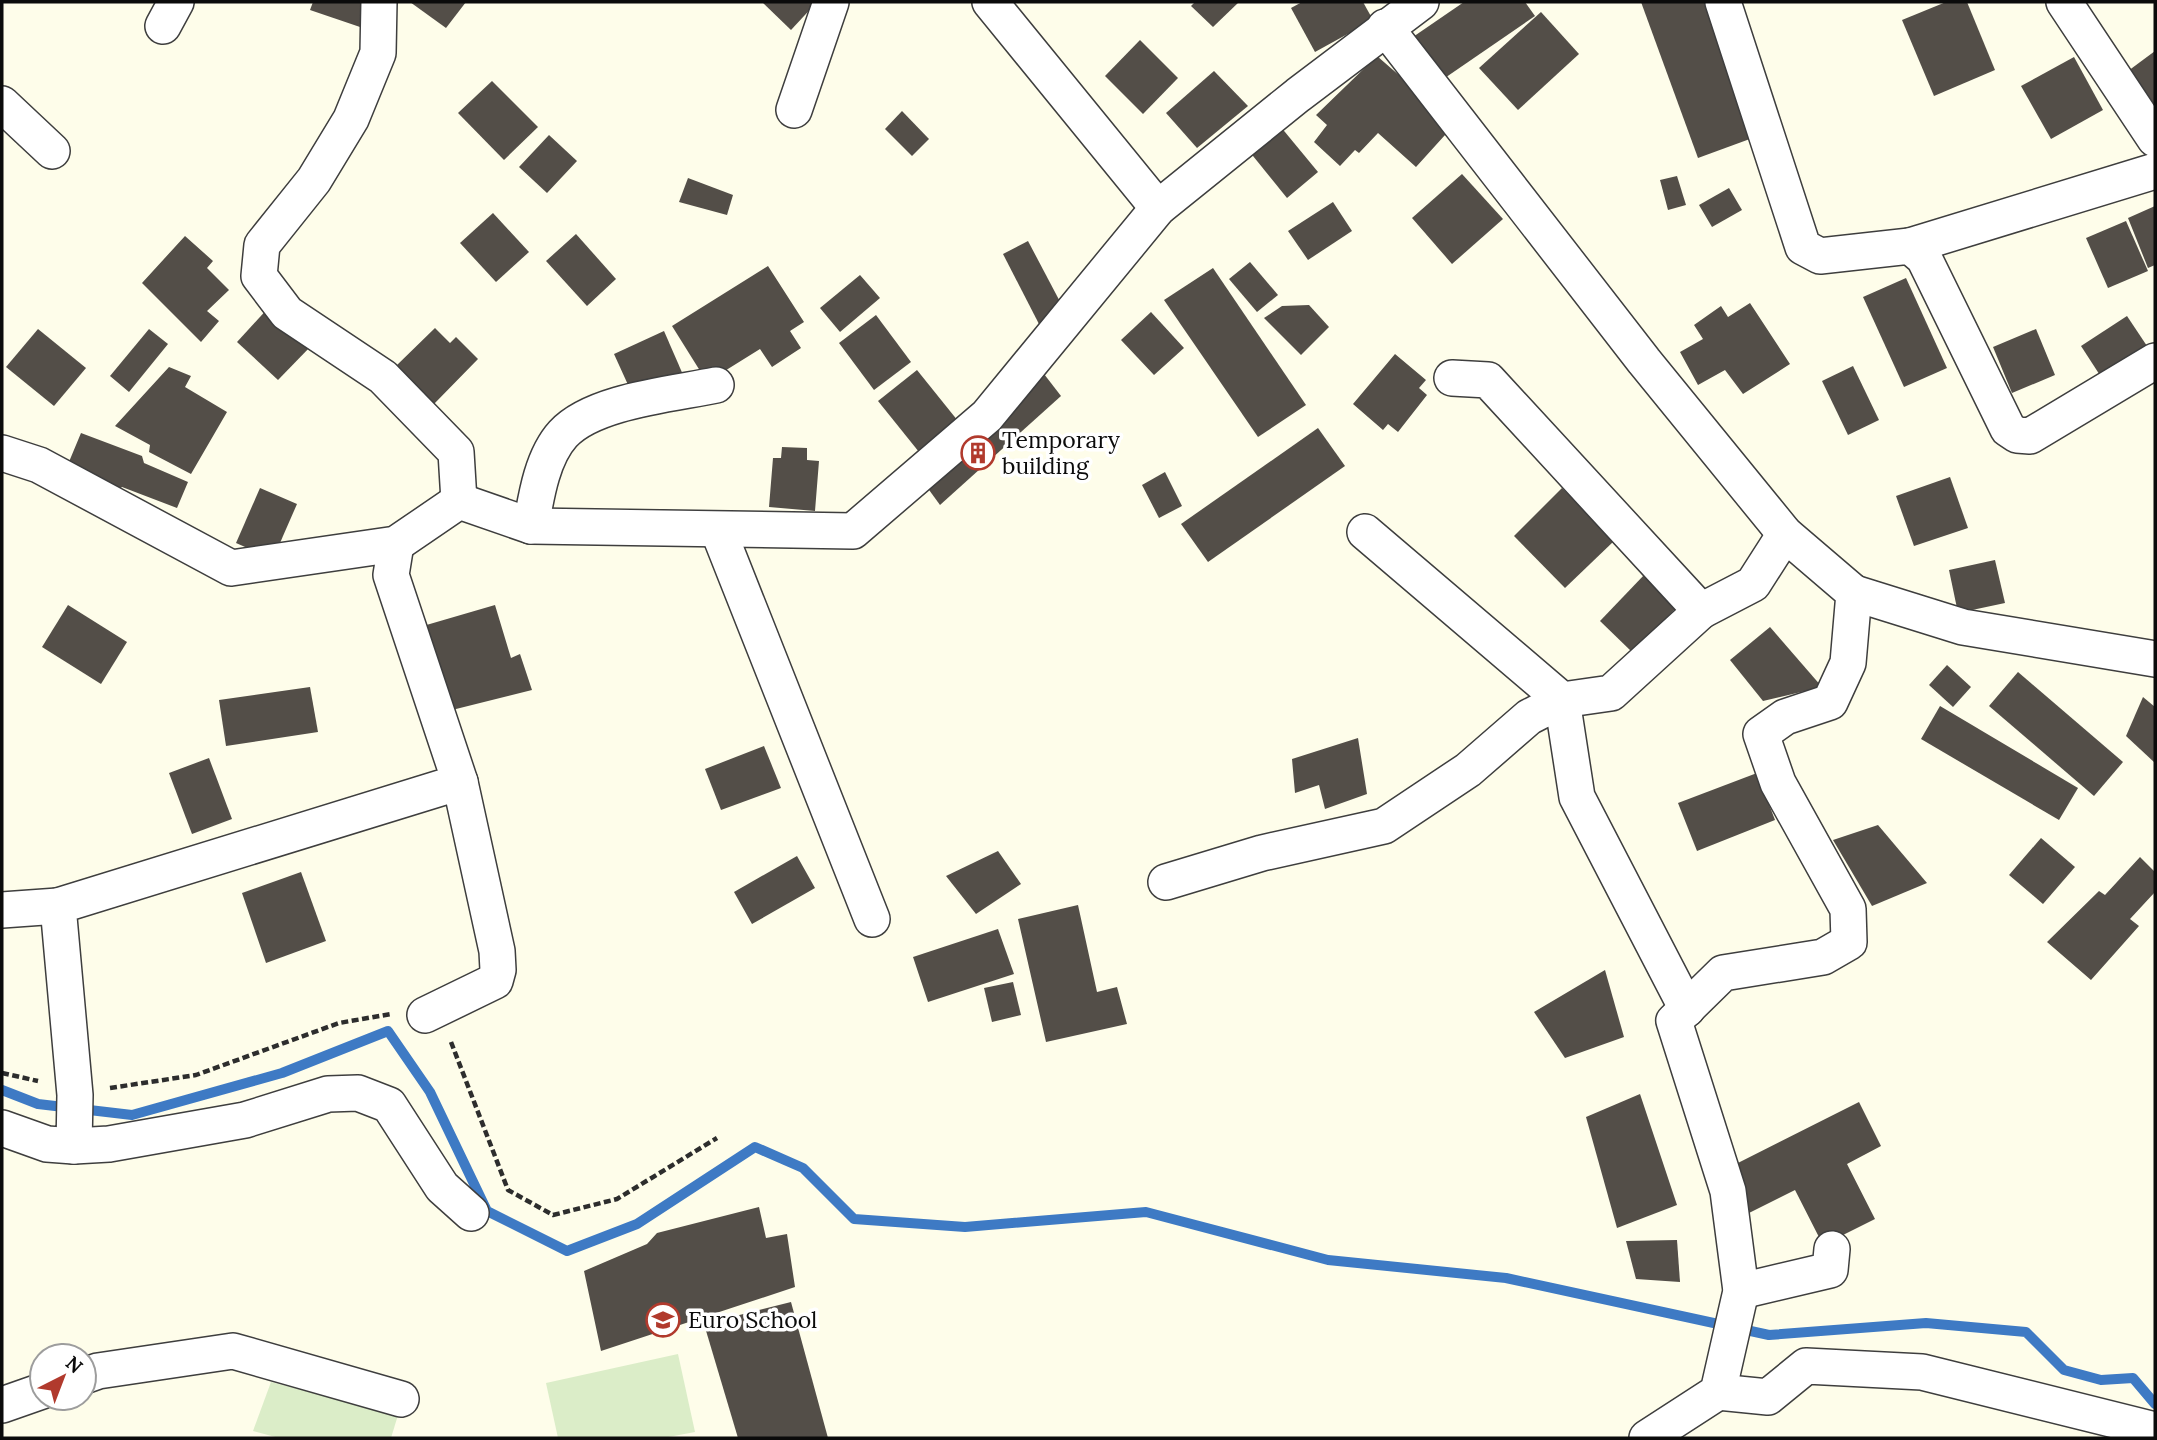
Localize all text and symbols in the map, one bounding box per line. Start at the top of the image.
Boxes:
place label: Temporary building [1002,425,1121,480]
building icon: Temporary building [959,434,997,472]
school or university icon: Euro School [644,1301,682,1339]
place label: Euro School [688,1305,817,1334]
north arrow [28,1342,98,1412]
text: N [61,1351,88,1378]

